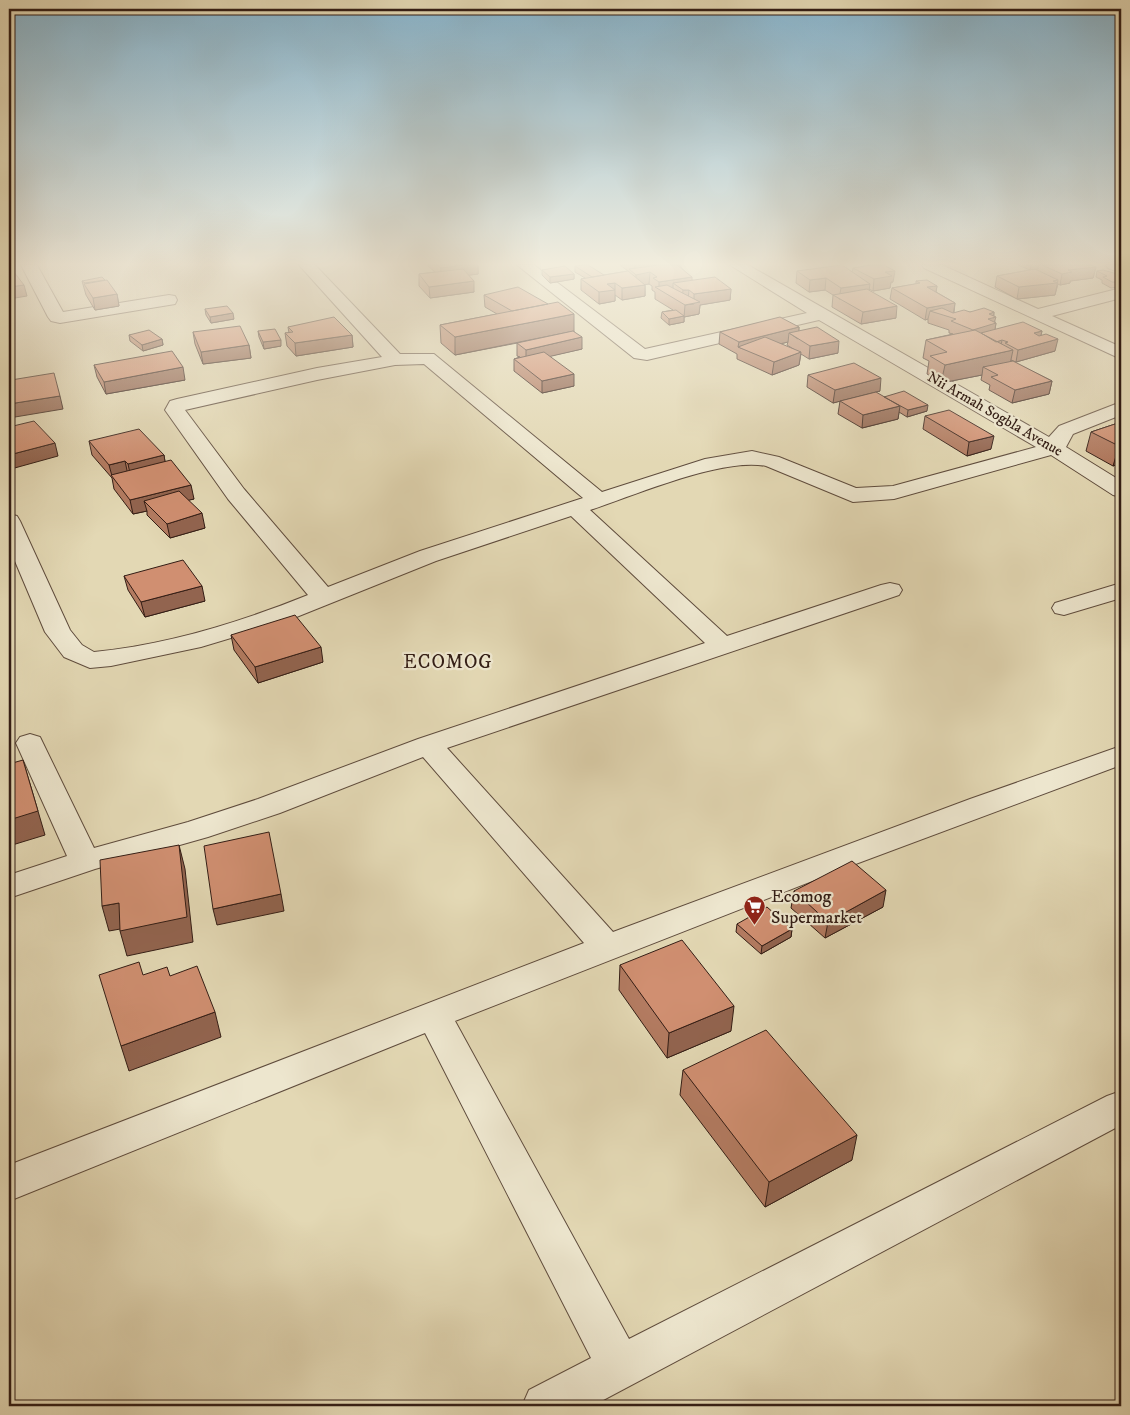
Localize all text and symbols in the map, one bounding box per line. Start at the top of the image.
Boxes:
street label: Nii Armah Sogbla Avenue [924,367,1066,461]
district label: ECOMOG [403,651,493,674]
place label: Ecomog Supermarket [771,886,862,929]
supermarket icon: Ecomog Supermarket [743,895,767,926]

